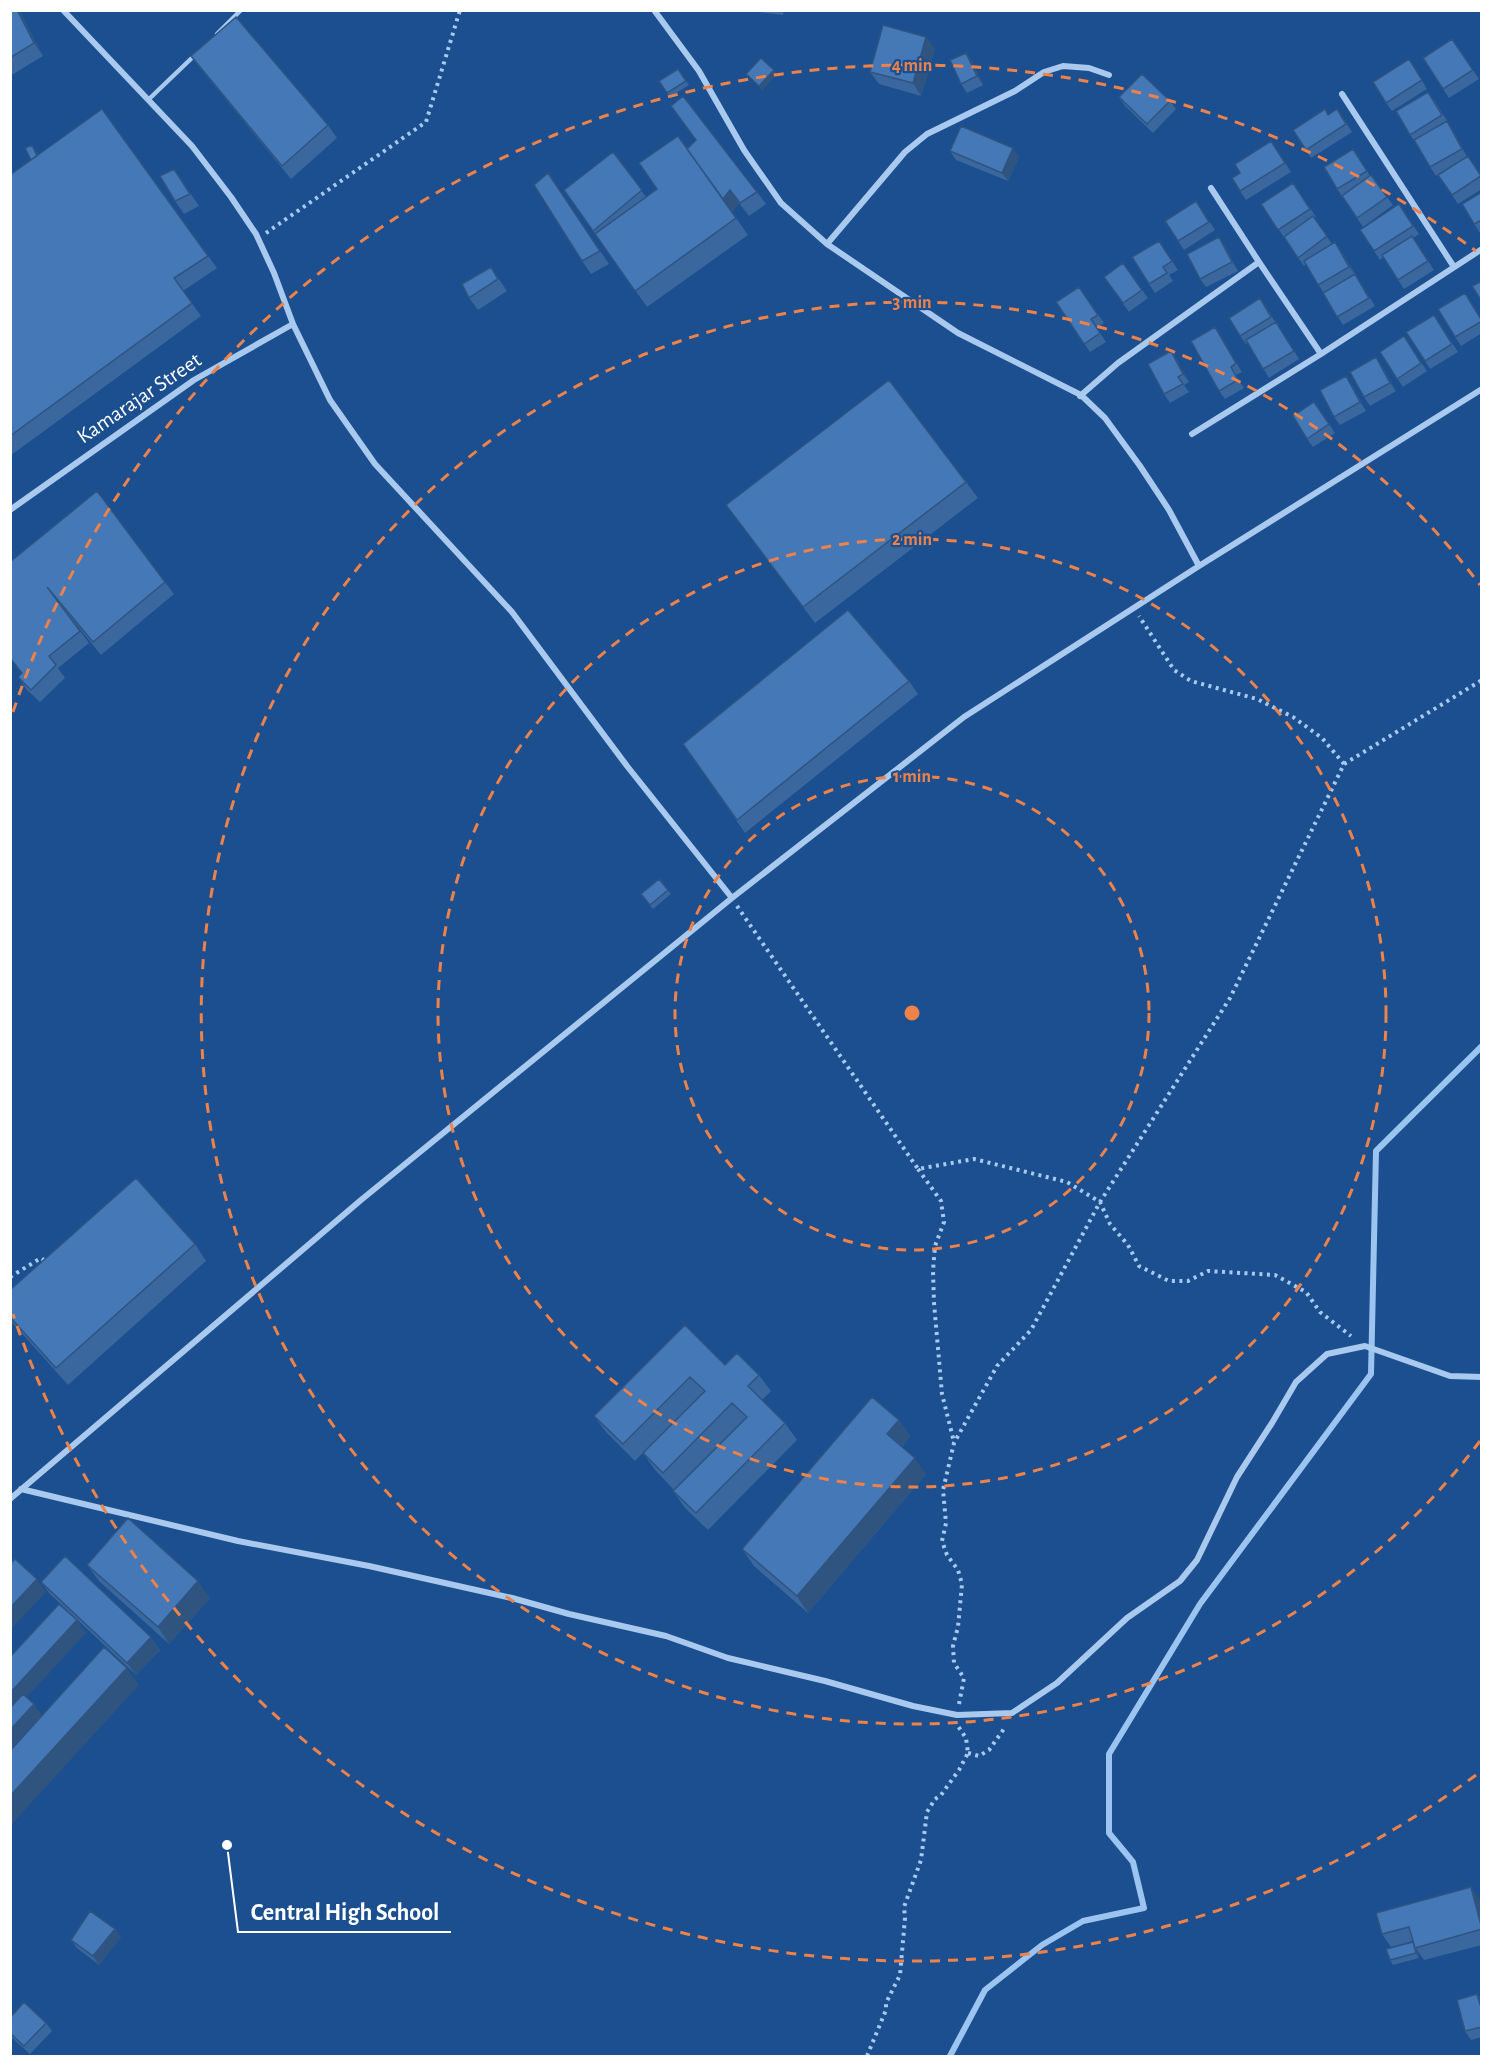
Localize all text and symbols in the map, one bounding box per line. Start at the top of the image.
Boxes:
text: 4 min [892,57,932,75]
text: 3 min [892,294,932,312]
street label: Kamarajar Street [73,348,205,448]
text: 2 min [892,531,932,549]
text: 1 min [893,768,931,786]
centre of rings [902,1003,922,1023]
callout: Central High School [238,1890,451,1932]
text: Central High School [251,1901,439,1925]

